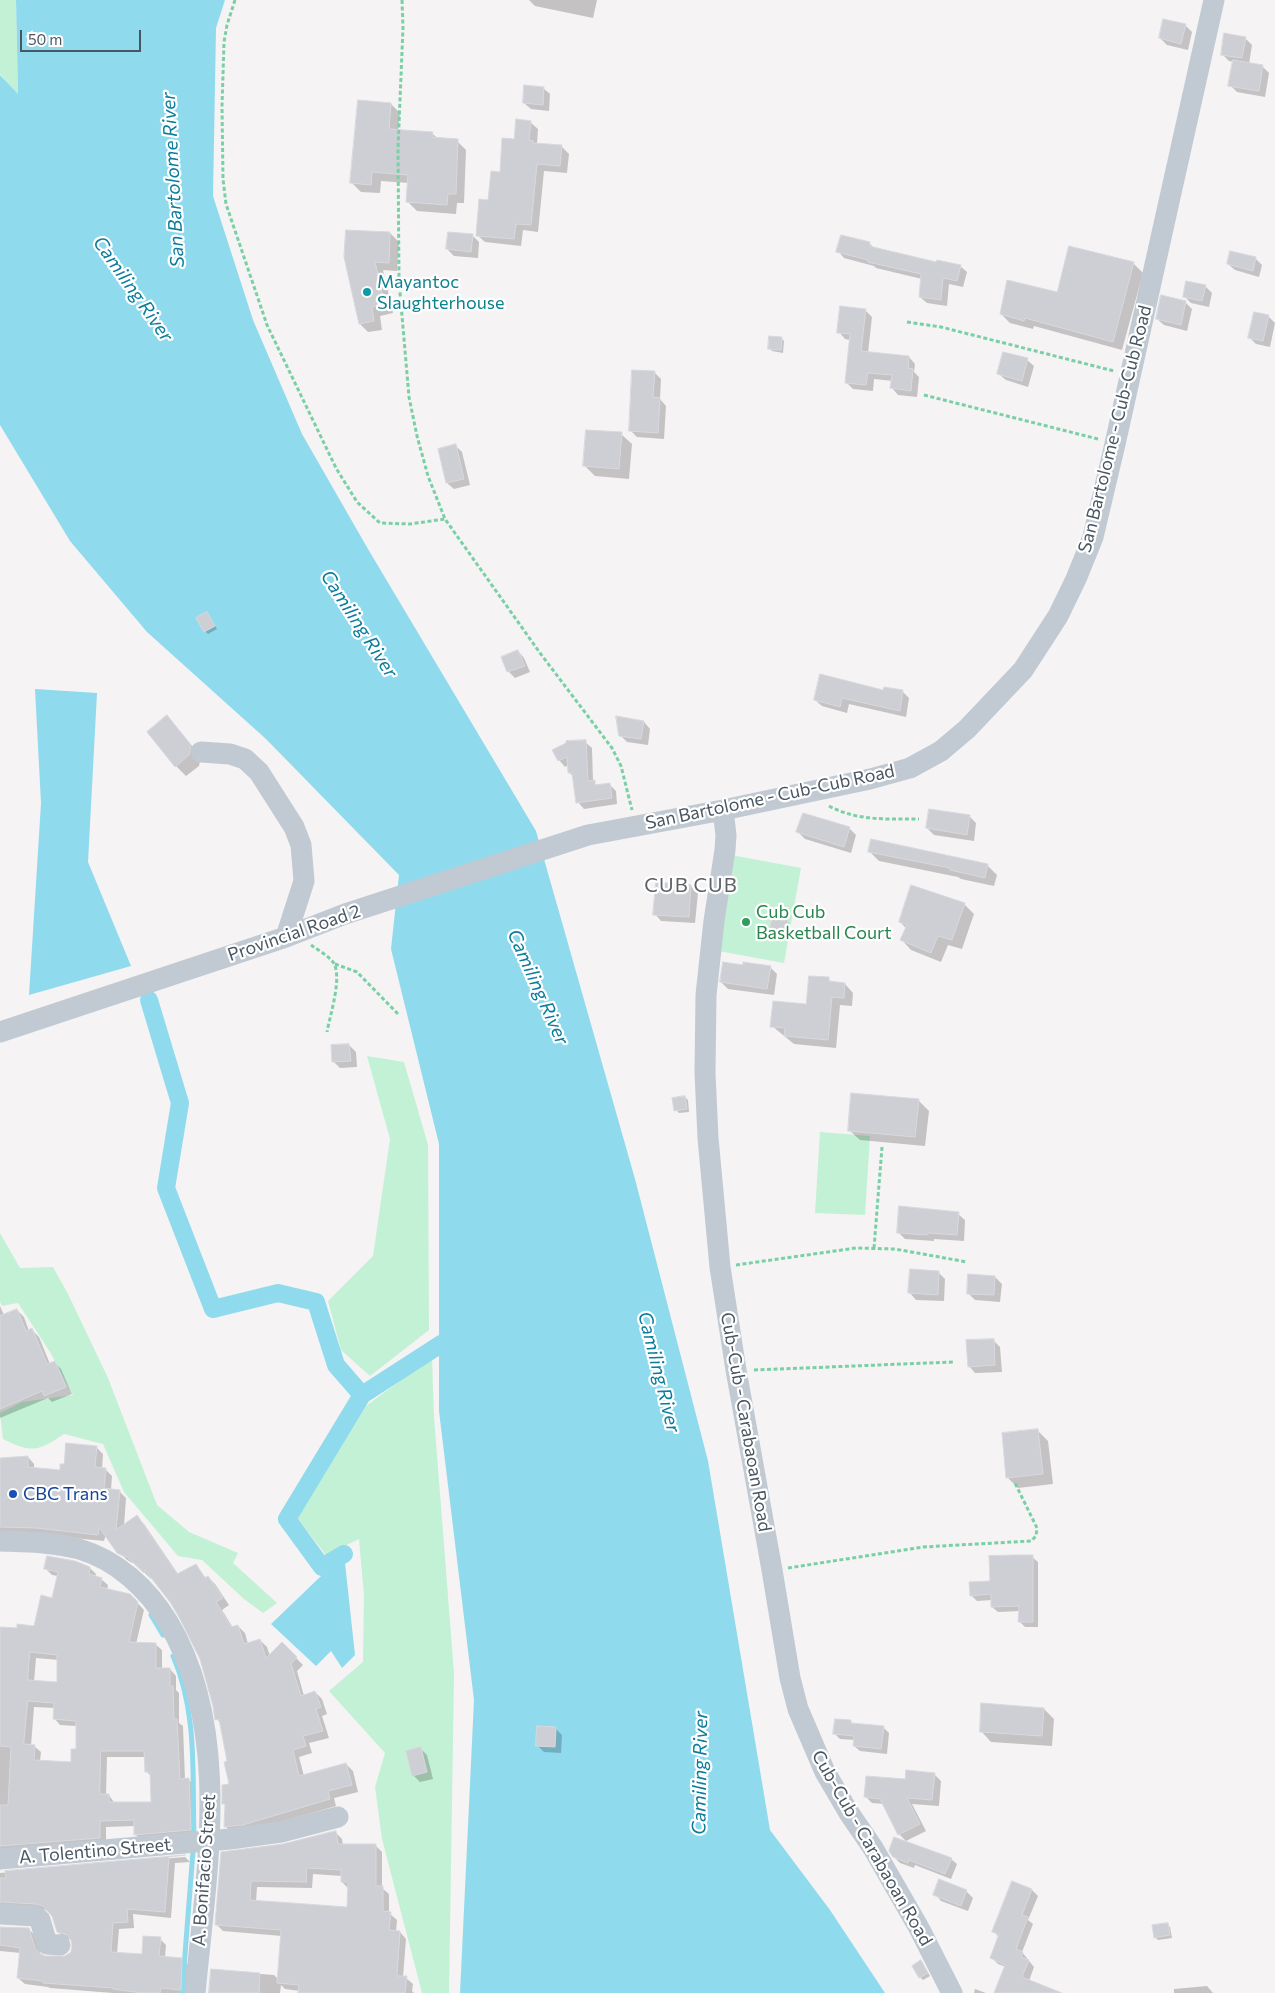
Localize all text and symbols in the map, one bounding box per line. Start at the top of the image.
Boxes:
scale bar [22,20,144,52]
text: 50 m [28,30,62,48]
water label: San Bartolome River [157,92,189,268]
water label: Camiling River [88,232,178,346]
place label: Mayantoc Slaughterhouse [377,271,504,314]
marker: Mayantoc Slaughterhouse [361,286,373,298]
street label: San Bartolome - Cub-Cub Road [1074,303,1156,555]
water label: Camiling River [316,566,402,682]
street label: San Bartolome - Cub-Cub Road [643,760,897,834]
district label: CUB CUB [643,873,739,897]
street label: Provincial Road 2 [225,900,363,966]
place label: Cub Cub Basketball Court [756,901,892,944]
marker: Cub Cub Basketball Court [740,916,752,928]
water label: Camiling River [502,926,574,1048]
water label: Camiling River [633,1309,685,1435]
street label: Cub-Cub - Carabaoan Road [716,1311,776,1533]
place label: CBC Trans [23,1483,108,1505]
marker: CBC Trans [7,1488,19,1500]
water label: Camiling River [688,1711,712,1835]
street label: Cub-Cub - Carabaoan Road [807,1746,937,1950]
street label: A. Bonifacio Street [188,1793,220,1947]
street label: A. Tolentino Street [18,1834,172,1868]

